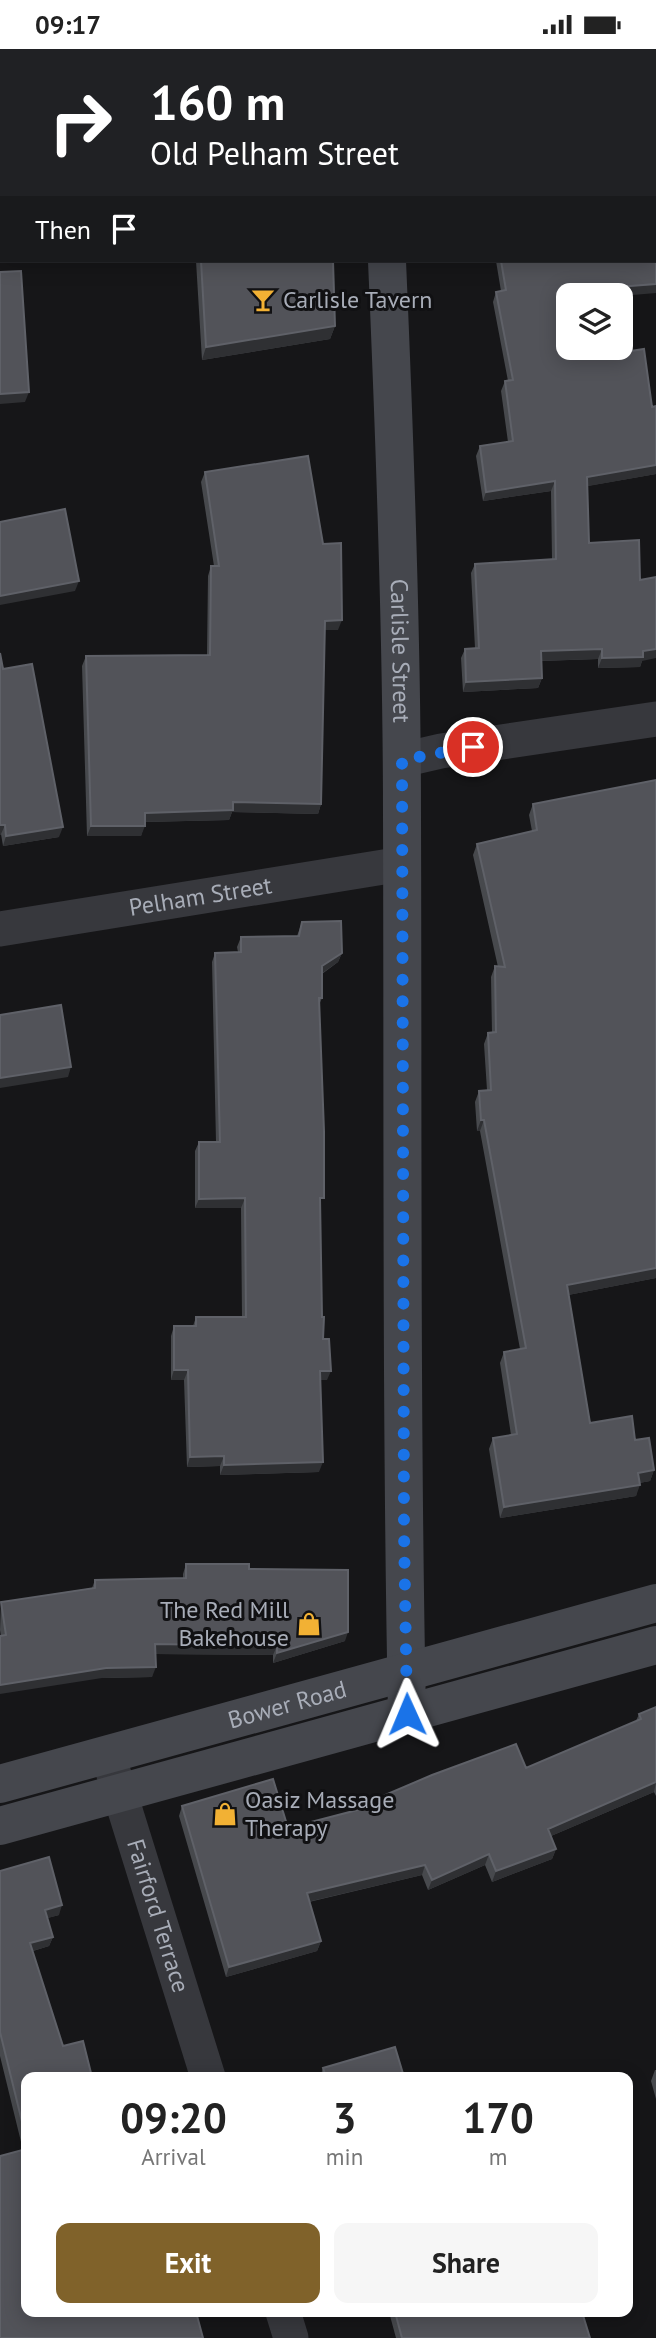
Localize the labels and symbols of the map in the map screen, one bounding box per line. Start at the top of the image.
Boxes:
place label: Carlisle Tavern [283,284,432,315]
bar icon: Carlisle Tavern [249,286,277,314]
street label: Carlisle Street [384,578,417,723]
pin [443,717,503,777]
street label: Pelham Street [127,869,274,923]
place label: The Red Mill Bakehouse [160,1594,289,1653]
shop icon: The Red Mill Bakehouse [295,1610,323,1638]
street label: Bower Road [224,1673,350,1735]
position arrow [370,1677,444,1751]
place label: Oasiz Massage Therapy [245,1784,394,1843]
shop icon: Oasiz Massage Therapy [211,1800,239,1828]
street label: Fairford Terrace [120,1835,197,1996]

